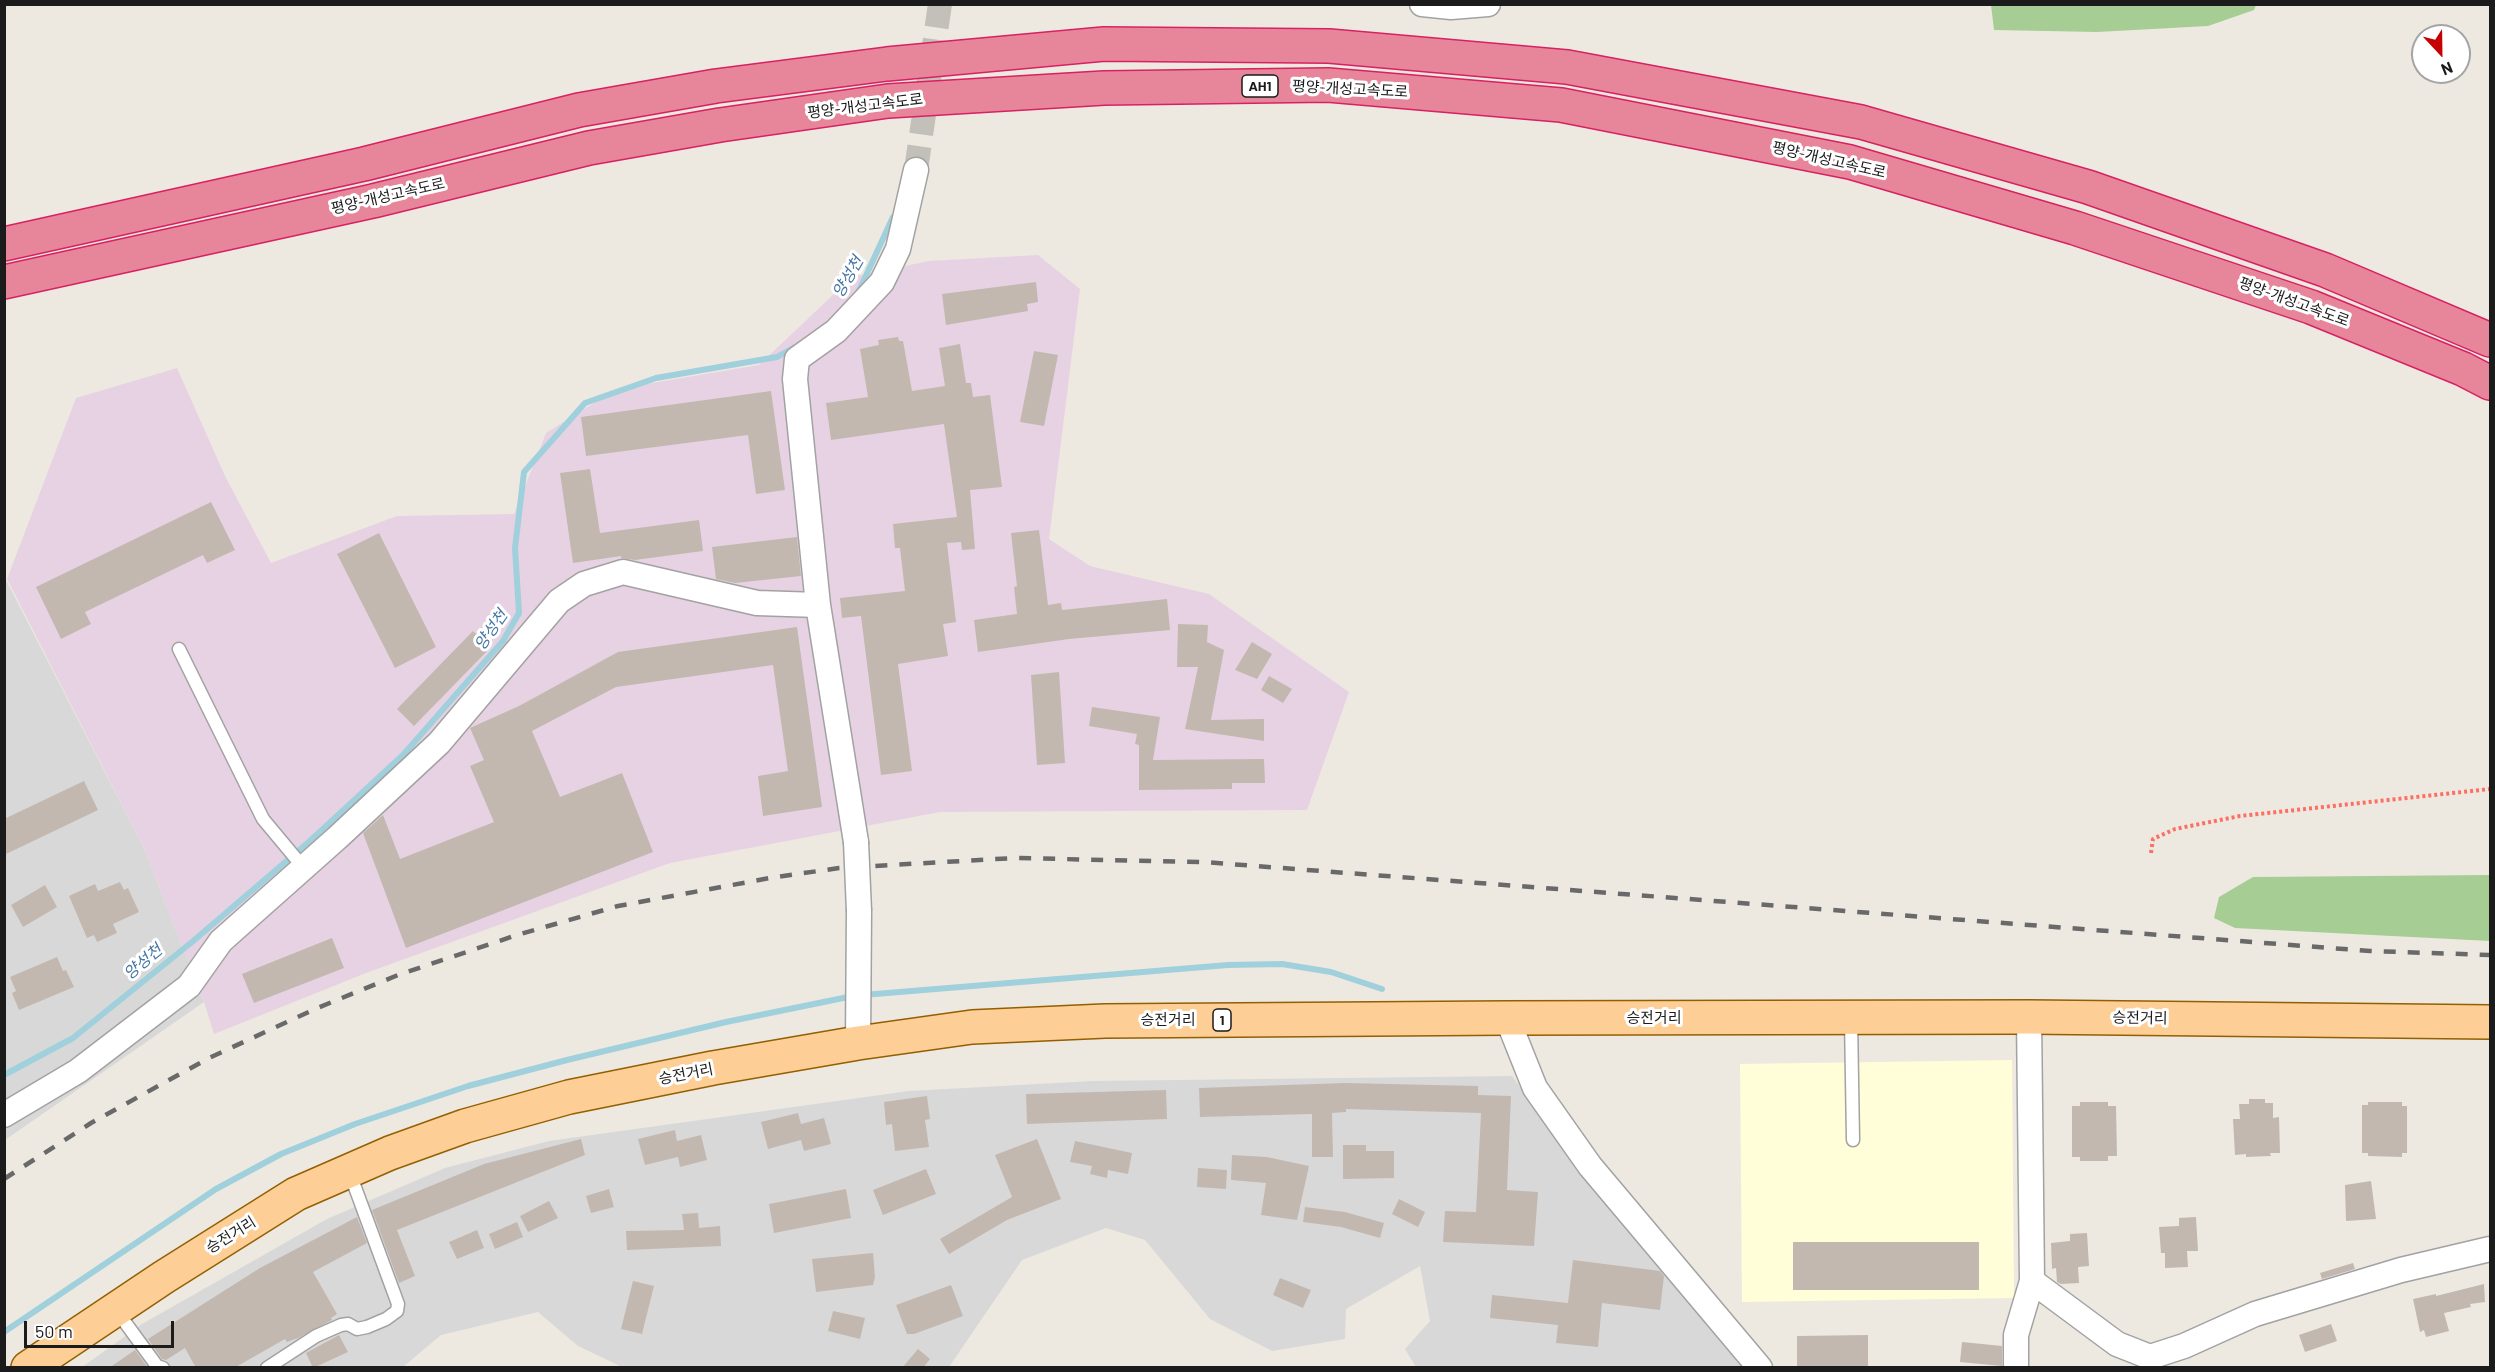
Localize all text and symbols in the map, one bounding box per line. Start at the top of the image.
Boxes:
north arrow [2411,24,2471,84]
text: N [2439,58,2456,80]
road number: AH1 [1242,75,1278,97]
street label: 평양-개성고속도로 [1291,77,1409,101]
street label: 평양-개성고속도로 [806,90,924,122]
street label: 평양-개성고속도로 [1770,138,1888,182]
street label: 평양-개성고속도로 [329,174,447,218]
water label: 양성천 [829,253,867,301]
street label: 평양-개성고속도로 [2236,274,2352,330]
water label: 양성천 [470,606,512,654]
water label: 양성천 [120,940,166,984]
road number: 1 [1213,1009,1231,1031]
street label: 승전거리 [1626,1009,1682,1027]
street label: 승전거리 [2112,1009,2168,1027]
street label: 승전거리 [1140,1011,1196,1029]
street label: 승전거리 [657,1060,715,1088]
street label: 승전거리 [203,1213,259,1257]
scale bar [27,1309,177,1347]
text: 50 m [35,1320,73,1342]

